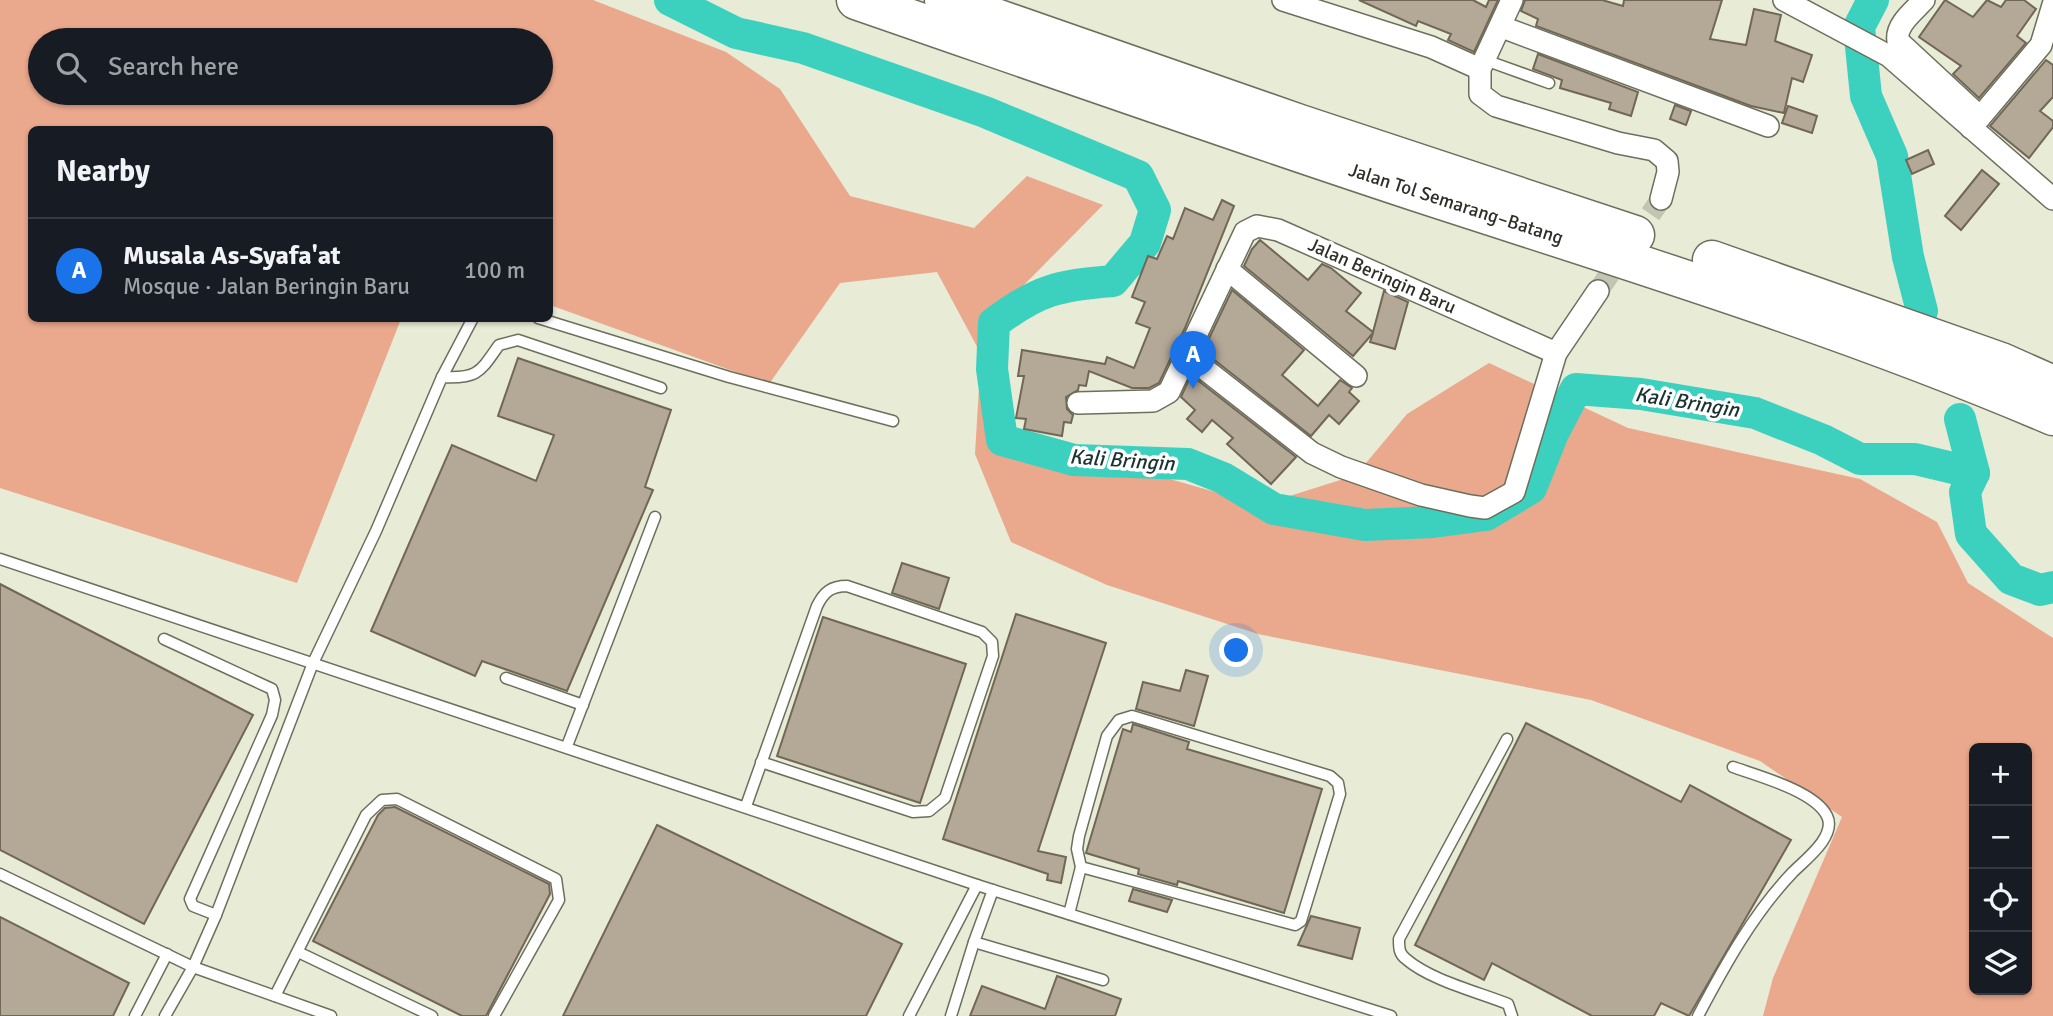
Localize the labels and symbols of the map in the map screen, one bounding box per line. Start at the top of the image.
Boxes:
street label: Jalan Tol Semarang–Batang [1346,158,1566,250]
street label: Jalan Beringin Baru [1304,233,1460,319]
pin: A [1170,331,1216,389]
water label: Kali Bringin [1633,381,1742,423]
water label: Kali Bringin [1069,443,1176,477]
your location [1219,633,1253,667]

